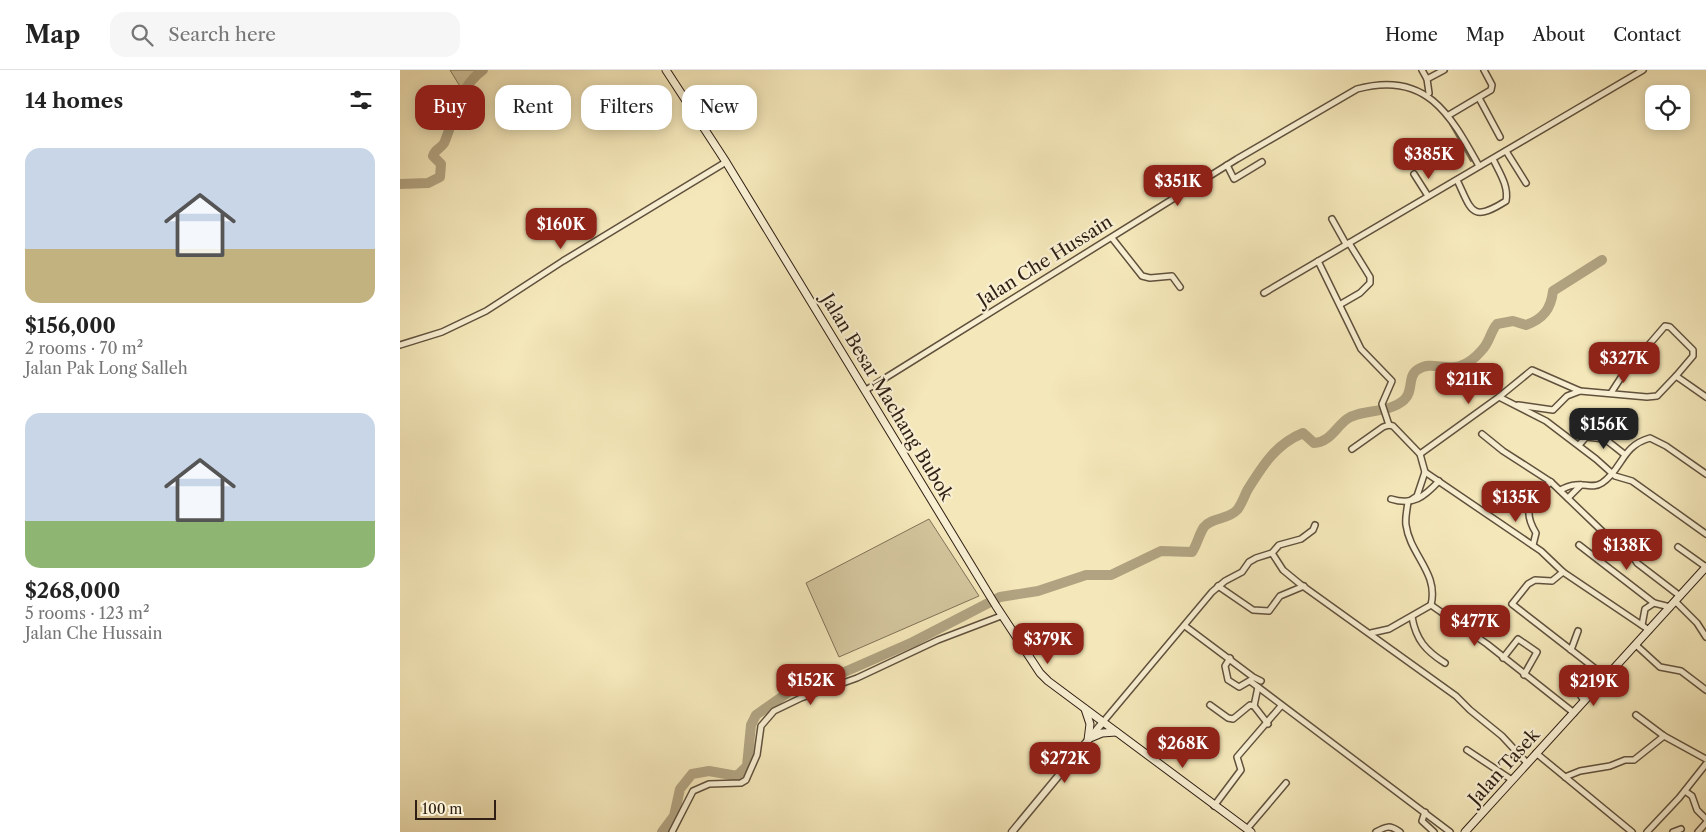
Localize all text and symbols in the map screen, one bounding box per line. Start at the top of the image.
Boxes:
search box [110,12,460,57]
text: Map [25,20,80,49]
icon: search [128,21,156,49]
text: Search here [168,23,276,46]
text: Home [1385,24,1438,46]
text: Map [1466,24,1504,46]
text: About [1532,24,1585,46]
text: Contact [1613,24,1681,46]
chip: Buy [415,85,485,130]
chip: Rent [495,85,571,130]
chip: Filters [581,85,672,130]
chip: New [682,85,757,130]
map controls [1645,85,1690,130]
button: locate [1645,85,1690,130]
icon: filters [347,86,375,114]
text: 14 homes [25,88,123,113]
pin: $385K [1394,138,1464,180]
text: $385K [1404,144,1454,164]
pin: $351K [1143,164,1213,207]
text: $351K [1155,171,1201,191]
icon: home [155,180,245,270]
pin: $160K [526,208,596,250]
street label: Jalan Che Hussain [971,211,1116,313]
text: $160K [537,214,585,234]
street label: Jalan Besar Machang Bubok [815,287,958,506]
text: $156,000 [25,313,116,338]
text: 2 rooms · 70 m² [25,338,143,358]
pin: $327K [1589,342,1659,384]
text: $327K [1600,348,1648,368]
text: Jalan Pak Long Salleh [25,358,188,378]
pin: $211K [1434,362,1504,405]
text: $211K [1446,369,1492,389]
pin: $156K [1569,408,1639,450]
text: $156K [1580,414,1628,434]
icon: home [155,445,245,535]
pin: $135K [1481,480,1551,523]
text: $135K [1493,487,1539,507]
pin: $138K [1592,528,1662,571]
text: $138K [1603,535,1651,555]
text: $268,000 [25,578,120,603]
text: 5 rooms · 123 m² [25,603,149,623]
pin: $477K [1440,604,1510,647]
text: $477K [1451,611,1499,631]
pin: $379K [1013,622,1083,665]
text: Jalan Che Hussain [25,623,163,643]
text: $379K [1024,629,1072,649]
pin: $152K [776,664,846,706]
pin: $219K [1559,664,1629,707]
text: $152K [787,670,835,690]
text: $219K [1570,671,1618,691]
street label: Jalan Tasek [1462,723,1545,812]
pin: $268K [1148,726,1218,769]
text: $268K [1158,733,1208,753]
pin: $272K [1030,742,1100,784]
text: $272K [1041,748,1089,768]
scale bar [415,797,496,820]
text: 100 m [422,800,462,818]

